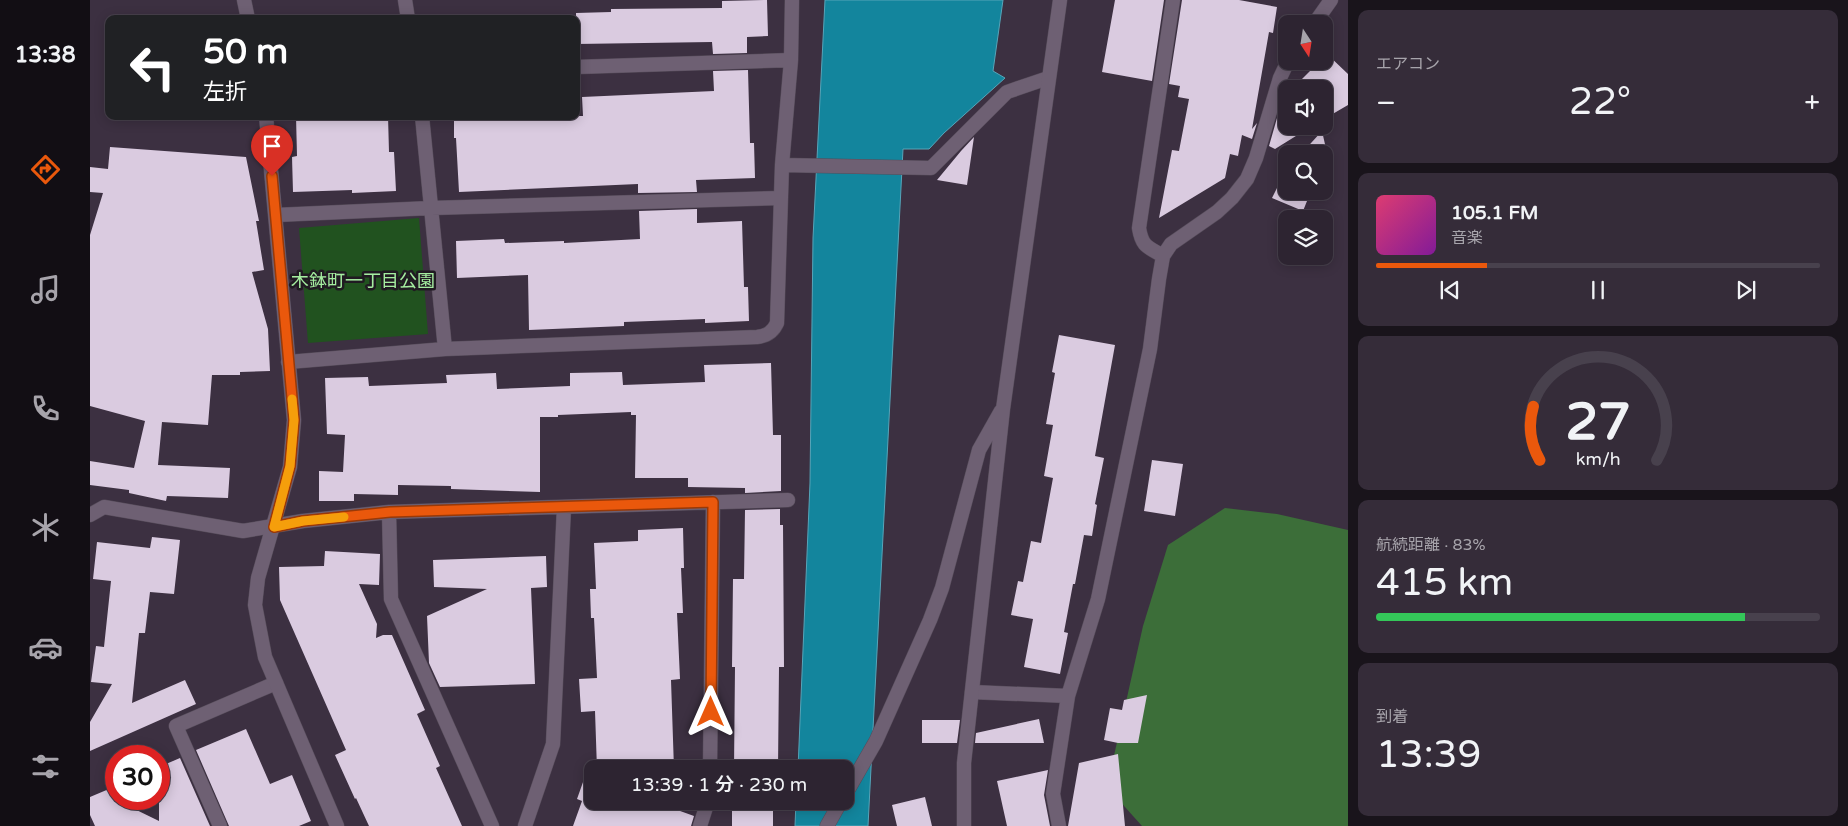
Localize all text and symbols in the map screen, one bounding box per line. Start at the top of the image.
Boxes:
north arrow [1278,15,1332,70]
map controls [1278,15,1333,265]
text: 50 m [203,31,288,73]
icon: left [120,35,185,100]
text: 13:38 [15,42,75,68]
text: エアコン [1376,54,1440,74]
text: 左折 [203,79,247,105]
text: 22° [1569,79,1631,125]
button: sound [1278,80,1333,135]
text: − [1376,86,1396,120]
text: + [1804,86,1820,120]
pin [251,125,293,176]
icon: arrive [258,132,286,160]
button: search [1278,145,1333,200]
icon: directions [28,152,63,187]
text: 105.1 FM [1451,202,1538,224]
button: layers [1278,210,1333,265]
text: 音楽 [1451,228,1483,248]
park label: 木鉢町一丁目公園 [291,270,435,292]
icon: music [28,272,63,307]
icon: previous [1436,276,1464,304]
icon: pause [1584,276,1612,304]
icon: next [1732,276,1760,304]
icon: phone [28,391,63,426]
text: 27 [1565,391,1631,454]
text: km/h [1576,449,1620,470]
icon: climate [28,510,63,545]
text: 航続距離 · 83% [1376,535,1486,555]
text: 415 km [1376,560,1513,606]
icon: car [28,630,63,665]
position arrow [684,685,736,737]
text: 到着 [1376,707,1408,727]
text: 13:39 [1376,732,1481,778]
speed limit sign: 30 [105,745,170,810]
icon: filters [28,749,63,784]
text: 13:39 · 1 分 · 230 m [631,774,807,796]

